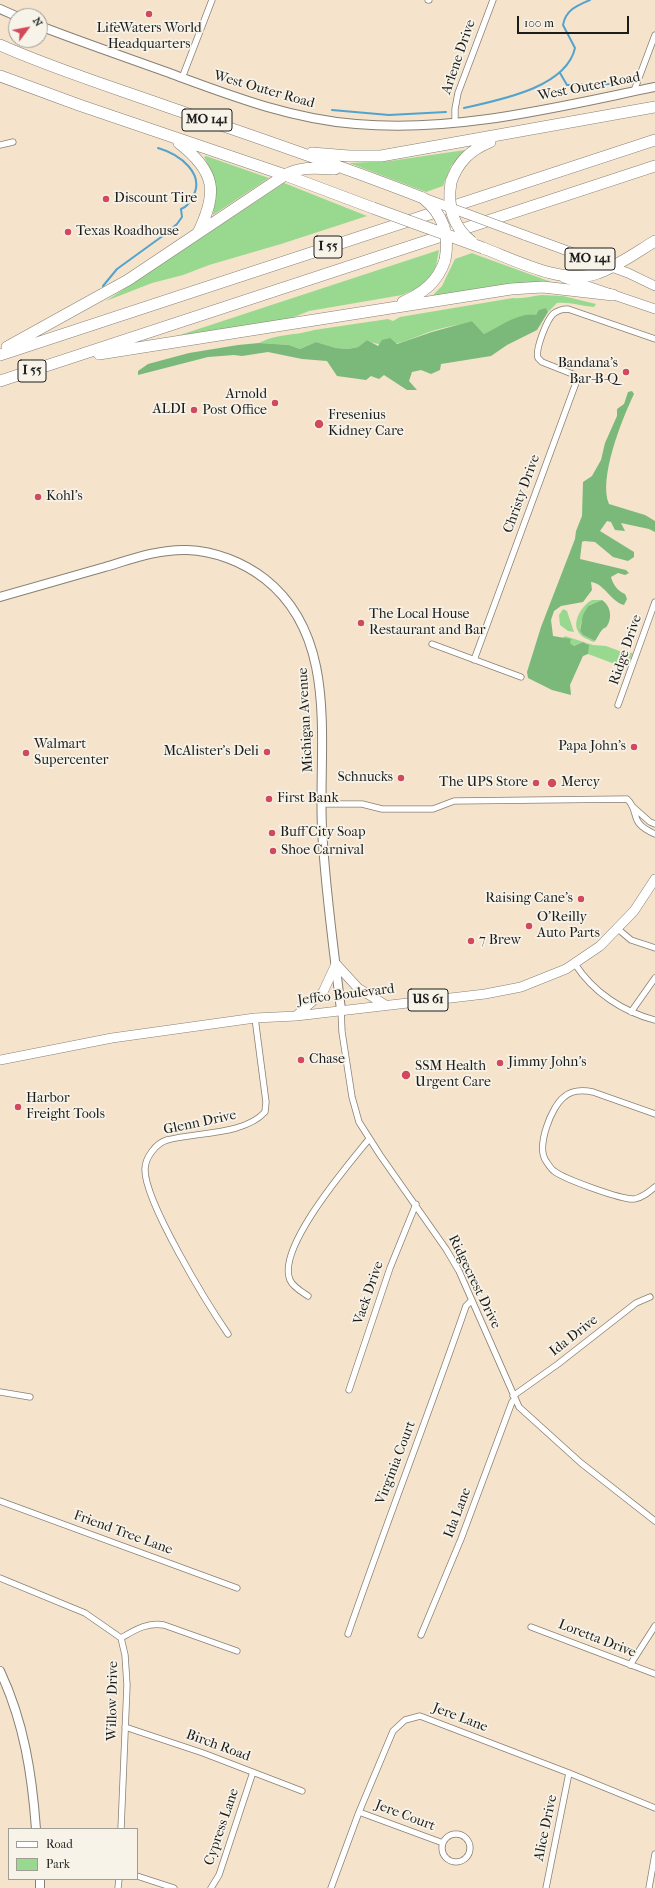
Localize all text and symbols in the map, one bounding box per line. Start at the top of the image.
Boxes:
north arrow [8,8,48,48]
scale bar [519,8,631,34]
marker: LifeWaters World Headquarters [144,9,154,19]
text: N [30,15,45,29]
text: 100 m [524,16,554,30]
street label: Arlene Drive [438,17,480,97]
place label: LifeWaters World Headquarters [96,21,202,54]
street label: West Outer Road [212,68,316,112]
street label: West Outer Road [536,69,642,105]
road number: MO 141 [182,109,232,131]
place label: Discount Tire [114,191,197,207]
marker: Discount Tire [101,194,111,204]
place label: Texas Roadhouse [76,224,179,240]
marker: Texas Roadhouse [63,227,73,237]
road number: I 55 [314,236,342,258]
road number: MO 141 [565,248,615,270]
place label: Bandana's Bar-B-Q [558,356,618,388]
road number: I 55 [18,360,46,382]
marker: Bandana's Bar-B-Q [621,367,631,377]
place label: Arnold Post Office [202,387,267,420]
marker: Arnold Post Office [270,398,280,408]
place label: ALDI [153,402,186,418]
marker: ALDI [189,405,199,415]
place label: Fresenius Kidney Care [328,408,404,440]
marker: Fresenius Kidney Care [313,418,325,430]
street label: Christy Drive [500,453,544,535]
place label: Kohl's [46,489,83,505]
marker: Kohl's [33,492,43,502]
place label: The Local House Restaurant and Bar [369,607,486,640]
street label: Ridge Drive [606,613,646,687]
marker: The Local House Restaurant and Bar [356,618,366,628]
street label: Michigan Avenue [295,667,317,773]
place label: Walmart Supercenter [34,737,109,770]
place label: Papa John's [558,739,626,755]
marker: Papa John's [629,742,639,752]
place label: McAlister's Deli [163,744,259,760]
marker: McAlister's Deli [262,747,272,757]
marker: Walmart Supercenter [21,748,31,758]
place label: Schnucks [337,770,393,786]
marker: Schnucks [396,773,406,783]
place label: The UPS Store [439,775,528,791]
place label: Mercy [561,775,600,791]
marker: Mercy [546,777,558,789]
marker: The UPS Store [531,778,541,788]
place label: First Bank [277,791,339,807]
marker: First Bank [264,794,274,804]
place label: Buff City Soap [280,825,366,841]
marker: Buff City Soap [267,828,277,838]
place label: Shoe Carnival [281,843,364,859]
marker: Shoe Carnival [268,846,278,856]
place label: Raising Cane's [485,891,573,907]
marker: Raising Cane's [576,894,586,904]
place label: O'Reilly Auto Parts [537,910,600,942]
marker: O'Reilly Auto Parts [524,921,534,931]
place label: 7 Brew [479,933,521,949]
marker: 7 Brew [466,936,476,946]
street label: Jeffco Boulevard [296,981,396,1009]
road number: US 61 [408,989,448,1011]
place label: Chase [309,1052,345,1068]
marker: Chase [296,1055,306,1065]
place label: Jimmy John's [508,1055,586,1071]
marker: Jimmy John's [495,1058,505,1068]
place label: SSM Health Urgent Care [415,1059,491,1092]
marker: SSM Health Urgent Care [400,1069,412,1081]
place label: Harbor Freight Tools [26,1091,105,1124]
marker: Harbor Freight Tools [13,1102,23,1112]
street label: Glenn Drive [162,1107,238,1139]
street label: Ridgecrest Drive [444,1232,504,1332]
street label: Vaek Drive [350,1259,388,1327]
street label: Ida Drive [547,1312,601,1360]
street label: Virginia Court [372,1419,420,1507]
street label: Ida Lane [441,1486,475,1540]
street label: Friend Tree Lane [71,1507,175,1559]
street label: Loretta Drive [556,1616,638,1662]
street label: Willow Drive [104,1661,122,1741]
street label: Jere Lane [430,1700,490,1736]
street label: Birch Road [184,1727,252,1765]
street label: Cypress Lane [201,1786,243,1868]
street label: Alice Drive [531,1793,561,1863]
street label: Jere Court [373,1797,437,1835]
legend [8,1828,138,1880]
text: Road [46,1837,73,1851]
text: Park [46,1857,70,1871]

